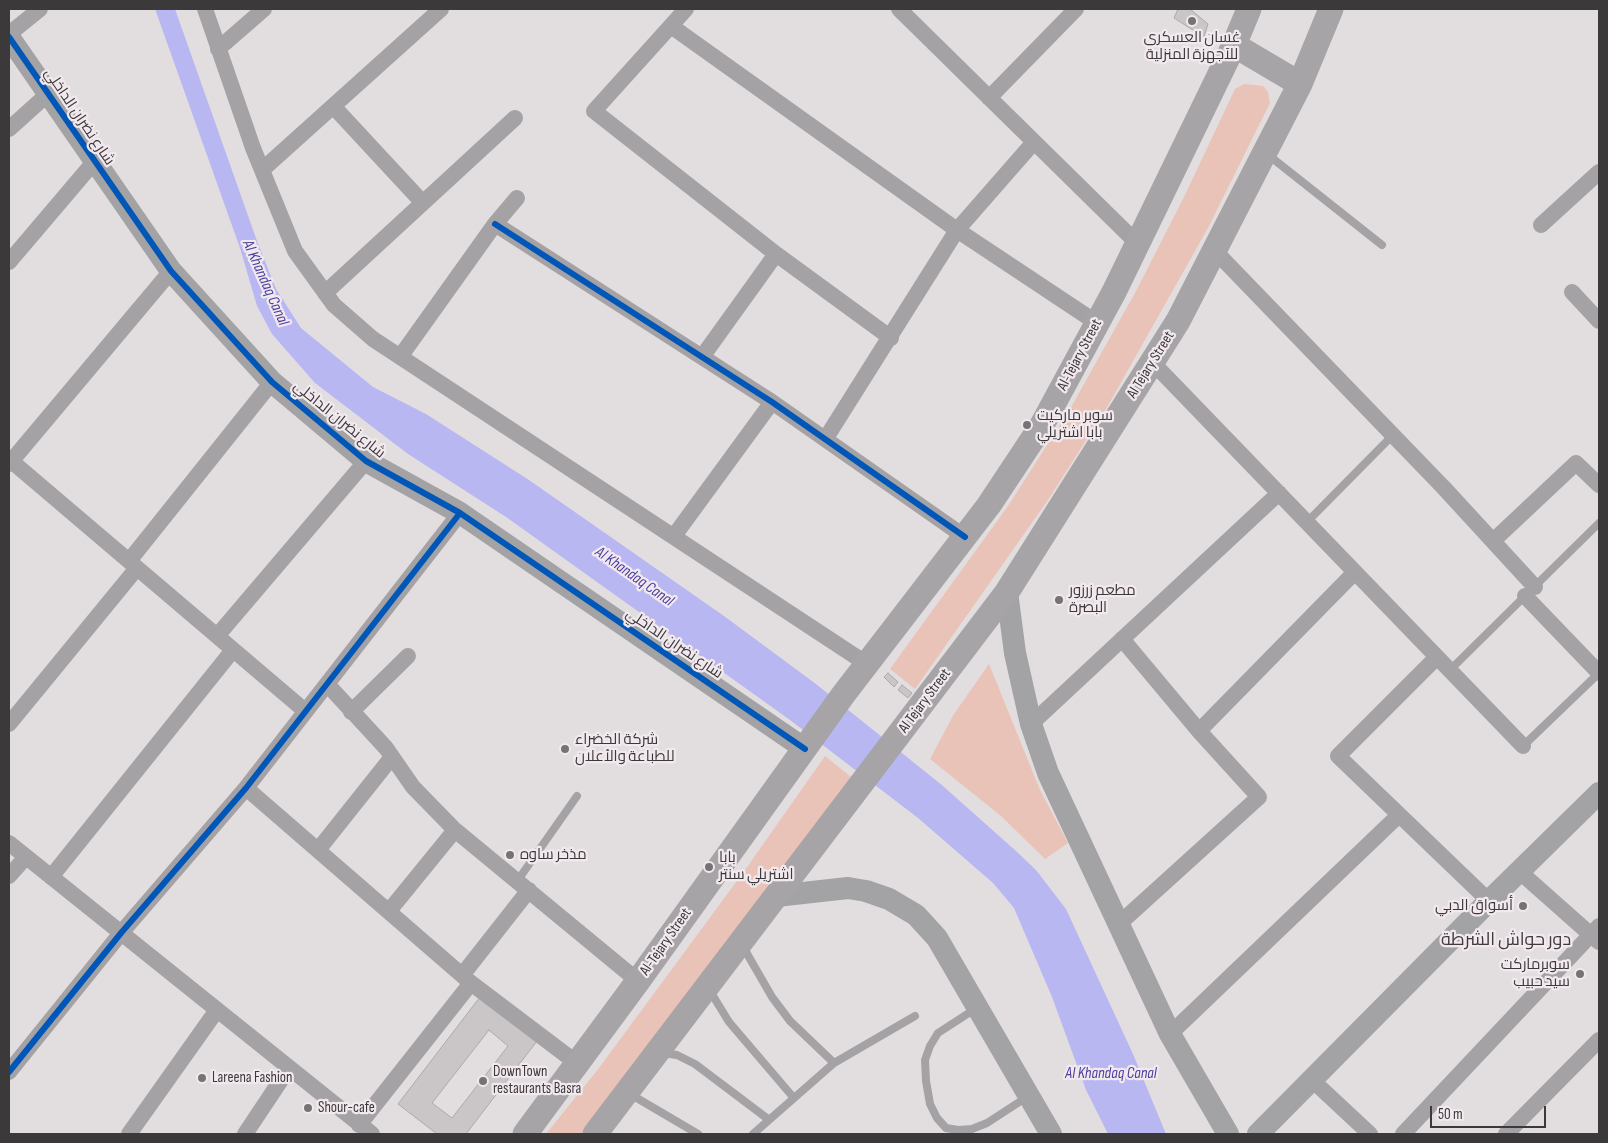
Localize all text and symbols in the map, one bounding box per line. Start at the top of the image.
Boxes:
marker: غسان العسكري للآجهزة المنزلية [1186,15,1198,27]
place label: غسان العسكري للآجهزة المنزلية [1144,29,1240,64]
street label: شارع نضران الداخلي [40,65,118,169]
water label: Al Khandaq Canal [238,237,292,329]
street label: Al-Tejary Street [1054,316,1106,394]
street label: Al Tejary Street [1123,328,1179,402]
street label: شارع نضران الداخلي [289,377,389,463]
place label: سوبر ماركيت بابا اشتريلي [1037,407,1113,442]
marker: سوبر ماركيت بابا اشتريلي [1021,419,1033,431]
water label: Al Khandaq Canal [591,543,677,611]
place label: مطعم زرزور البصرة [1069,582,1136,617]
marker: مطعم زرزور البصرة [1053,594,1065,606]
street label: شارع نضران الداخلي [622,605,726,683]
street label: Al Tejary Street [895,665,955,737]
place label: شركة الخضراء للطباعة والأعلان [575,731,675,766]
marker: شركة الخضراء للطباعة والأعلان [559,743,571,755]
place label: مذخر ساوه [520,846,587,864]
marker: مذخر ساوه [504,849,516,861]
place label: بابا اشتريلي سنتر [719,849,793,884]
marker: بابا اشتريلي سنتر [703,861,715,873]
place label: أسواق الدبي [1435,897,1513,915]
marker: أسواق الدبي [1517,900,1529,912]
street label: Al-Tejary Street [636,905,696,979]
district label: دور حواش الشرطة [1441,929,1571,951]
place label: سوبرماركت سيد حبيب [1501,956,1570,991]
marker: سوبرماركت سيد حبيب [1574,968,1586,980]
place label: DownTown restaurants Basra [493,1063,581,1098]
water label: Al Khandaq Canal [1065,1064,1157,1084]
place label: Lareena Fashion [212,1069,292,1087]
marker: Lareena Fashion [196,1072,208,1084]
marker: DownTown restaurants Basra [477,1075,489,1087]
scale bar [1433,1096,1549,1128]
place label: Shour-cafe [318,1099,375,1117]
marker: Shour-cafe [302,1102,314,1114]
text: 50 m [1438,1105,1463,1124]

